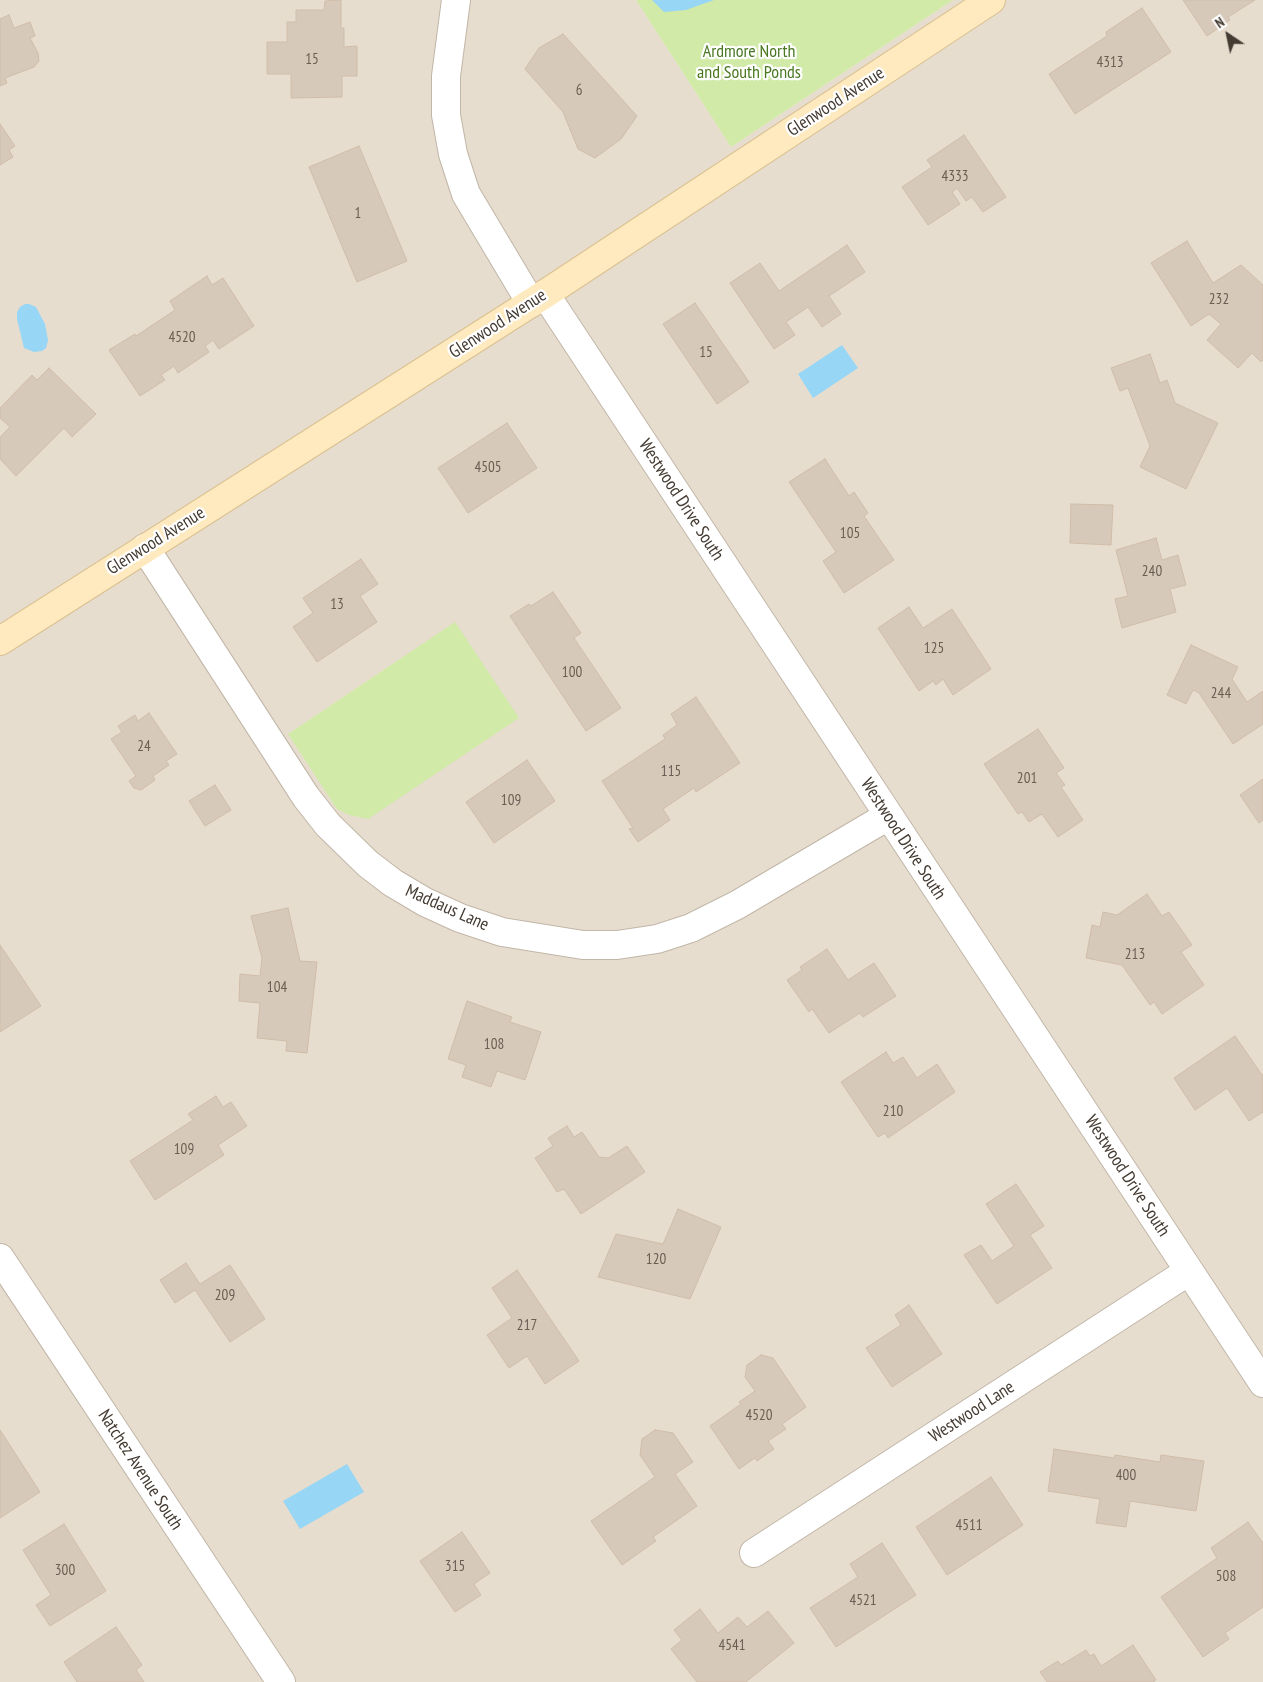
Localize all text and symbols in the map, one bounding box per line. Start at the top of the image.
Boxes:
north arrow [1203,10,1253,60]
text: N [1211,13,1228,32]
park label: Ardmore North and South Ponds [697,41,801,84]
house number: 15 [305,51,319,69]
house number: 4313 [1097,54,1123,72]
street label: Glenwood Avenue [783,63,889,141]
house number: 6 [576,82,582,100]
house number: 4333 [942,168,968,186]
house number: 1 [355,205,361,223]
street label: Glenwood Avenue [445,285,551,363]
house number: 232 [1209,291,1229,309]
house number: 4520 [169,329,195,347]
house number: 15 [699,344,713,362]
street label: Westwood Drive South [634,435,728,565]
house number: 4505 [475,459,501,477]
street label: Glenwood Avenue [103,502,209,580]
house number: 105 [840,525,860,543]
house number: 240 [1142,563,1162,581]
house number: 13 [330,596,344,614]
house number: 125 [924,640,944,658]
house number: 100 [562,664,582,682]
house number: 244 [1211,685,1231,703]
house number: 24 [137,738,151,756]
house number: 115 [661,763,681,781]
house number: 201 [1017,770,1037,788]
street label: Westwood Drive South [856,774,950,904]
house number: 109 [501,792,521,810]
street label: Maddaus Lane [402,880,492,936]
house number: 213 [1125,946,1145,964]
house number: 104 [267,979,287,997]
house number: 108 [484,1036,504,1054]
house number: 210 [883,1103,903,1121]
street label: Westwood Drive South [1080,1111,1174,1241]
house number: 109 [174,1141,194,1159]
house number: 120 [646,1251,666,1269]
house number: 209 [215,1287,235,1305]
house number: 217 [517,1317,537,1335]
street label: Westwood Lane [925,1376,1019,1448]
street label: Natchez Avenue South [93,1406,187,1534]
house number: 4520 [746,1407,772,1425]
house number: 400 [1116,1467,1136,1485]
house number: 4511 [956,1517,982,1535]
house number: 315 [445,1558,465,1576]
house number: 300 [55,1562,75,1580]
house number: 508 [1216,1568,1236,1586]
house number: 4521 [850,1592,876,1610]
house number: 4541 [719,1637,745,1655]

